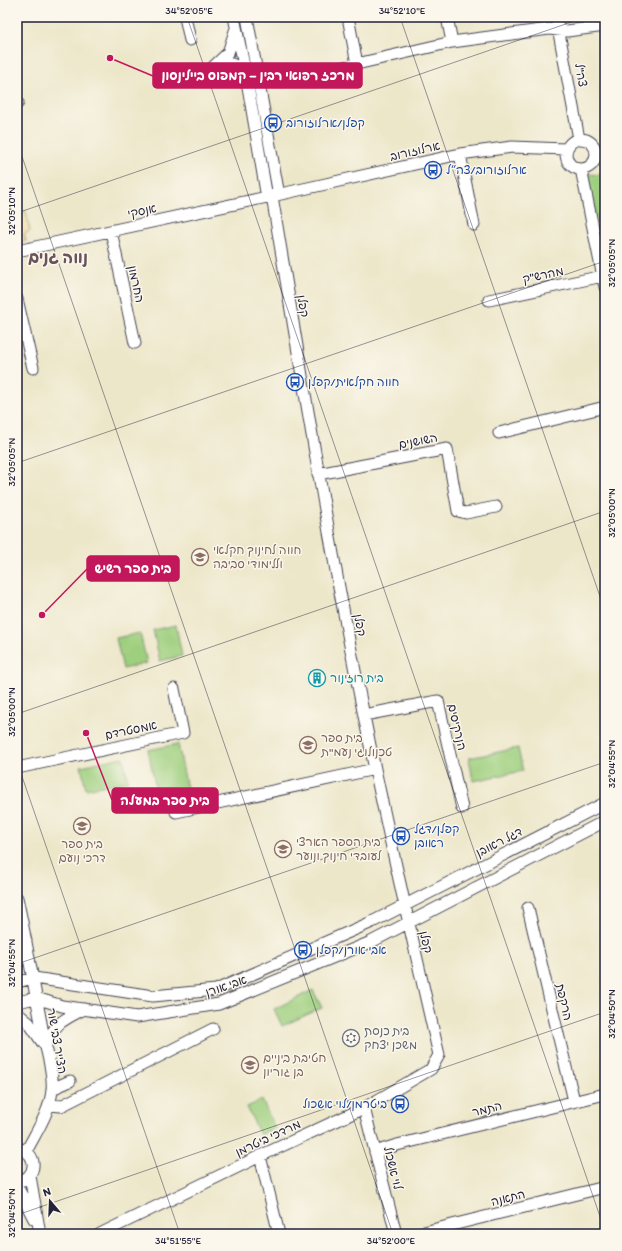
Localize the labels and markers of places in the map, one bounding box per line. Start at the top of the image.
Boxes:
callout: מרכז רפואי רבין – קמפוס ביילינסון [153,63,362,88]
bus stop icon: קפלן/ארלוזורוב [263,113,283,133]
place label: קפלן/ארלוזורוב [286,116,365,131]
bus stop icon: ארלוזורוב/צה״ל [423,160,443,180]
place label: ארלוזורוב/צה״ל [446,163,527,177]
bus stop icon: חווה חקלאית/קפלן [285,372,305,392]
place label: חווה חקלאית/קפלן [308,375,399,390]
place label: חווה לחינוך חקלאי וללימודי סביבה [213,543,301,571]
school or university icon: חווה לחינוך חקלאי וללימודי סביבה [190,547,210,567]
callout: בית ספר רשיש [87,556,179,581]
building icon: בית רוזינור [307,668,327,688]
place label: בית רוזינור [330,671,383,685]
place label: בית ספר טכנולוגי נעמ"ת [320,731,392,759]
school or university icon: בית ספר טכנולוגי נעמ"ת [298,735,318,755]
callout: בית ספר במעלה [112,788,218,813]
school or university icon: בית ספר דרכי נועם [72,816,92,836]
place label: קפלן/דגל ראובן [414,822,459,850]
bus stop icon: קפלן/דגל ראובן [391,826,411,846]
place label: בית הספר הארצי לעובדי חינוך ונוער [296,835,382,863]
place label: בית ספר דרכי נועם [58,837,106,865]
school or university icon: בית הספר הארצי לעובדי חינוך ונוער [273,839,293,859]
bus stop icon: אבי אורן/קפלן [293,940,313,960]
place label: אבי אורן/קפלן [316,943,386,958]
place label: בית כנסת משכן יצחק [364,1024,417,1052]
synagogue icon: בית כנסת משכן יצחק [341,1028,361,1048]
place label: חטיבת ביניים בן גוריון [263,1051,327,1079]
school or university icon: חטיבת ביניים בן גוריון [240,1055,260,1075]
bus stop icon: ביטרמן/לוי אשכול [390,1094,410,1114]
place label: ביטרמן/לוי אשכול [303,1097,387,1112]

